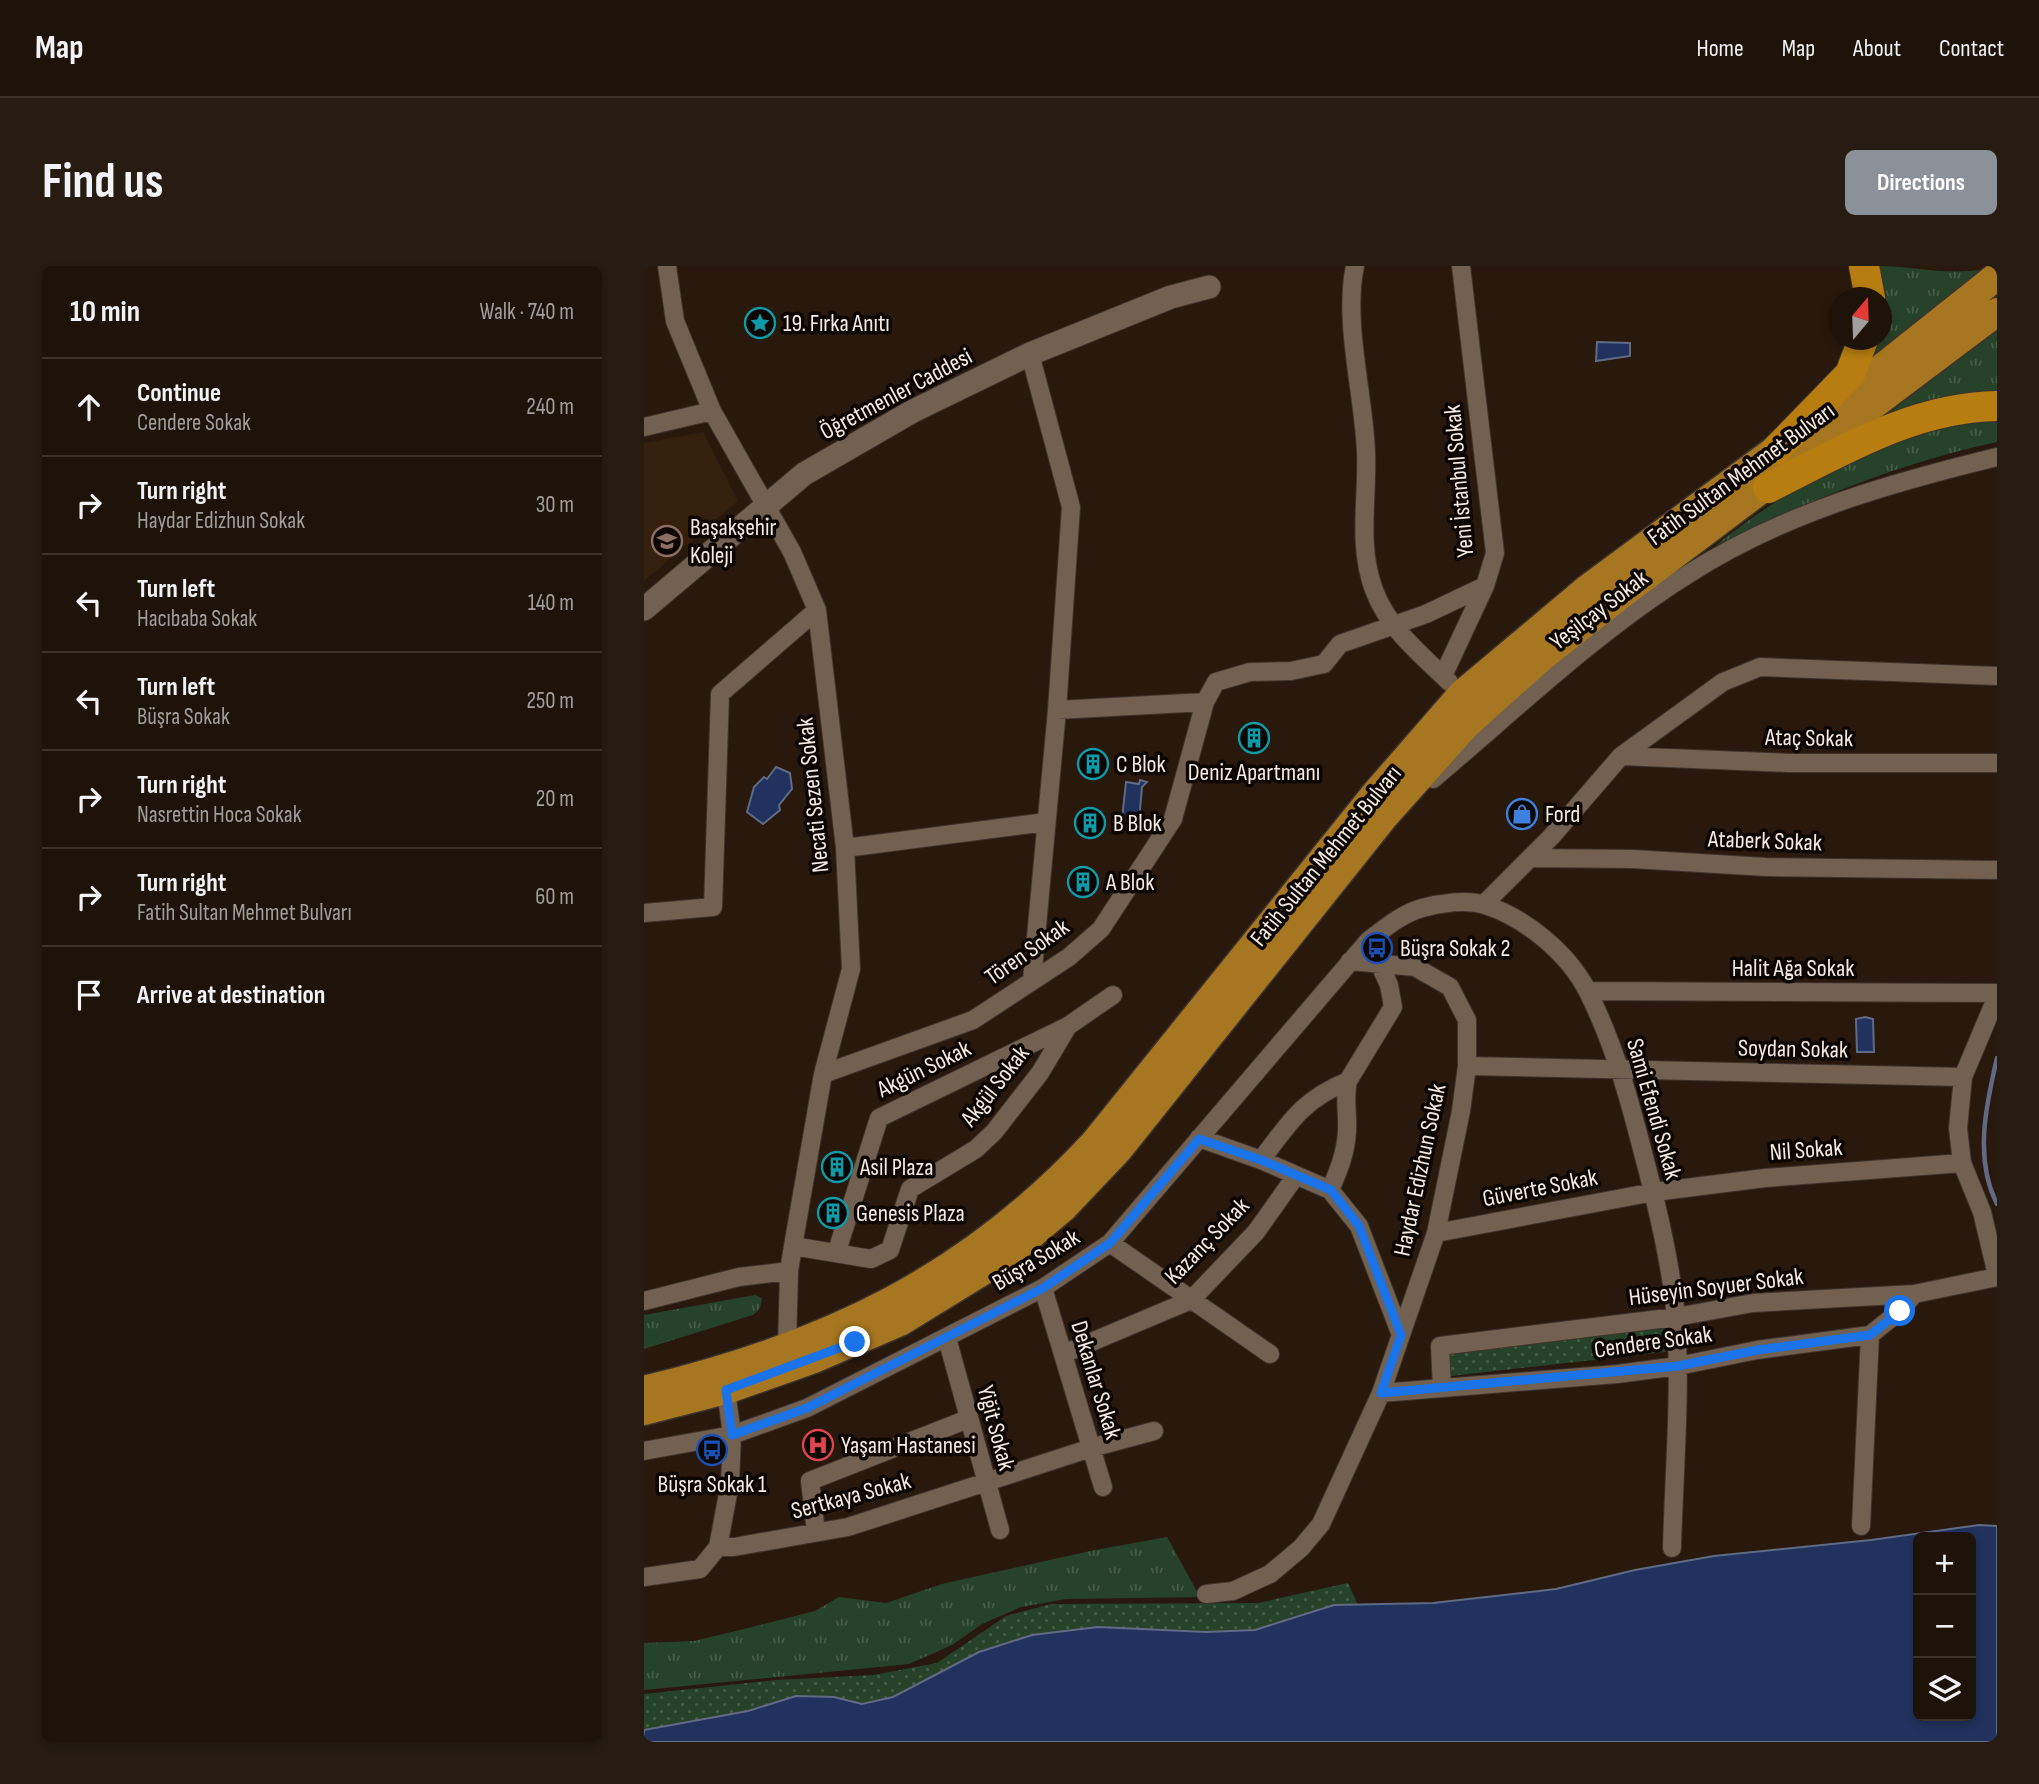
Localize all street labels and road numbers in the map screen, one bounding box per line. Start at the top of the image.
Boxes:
street label: Öğretmenler Caddesi [815,342,977,446]
street label: Fatih Sultan Mehmet Bulvarı [1642,396,1840,552]
street label: Yeni İstanbul Sokak [1438,403,1480,559]
street label: Yeşilçay Sokak [1544,564,1654,656]
street label: Necati Sezen Sokak [790,716,836,874]
street label: Ataç Sokak [1764,723,1853,753]
street label: Fatih Sultan Mehmet Bulvarı [1244,760,1408,952]
street label: Ataberk Sokak [1706,824,1823,857]
street label: Tören Sokak [979,913,1075,991]
street label: Halit Ağa Sokak [1732,954,1854,983]
street label: Akgün Sokak [871,1034,976,1105]
street label: Soydan Sokak [1738,1034,1848,1064]
street label: Sami Efendi Sokak [1620,1035,1688,1183]
street label: Akgül Sokak [954,1040,1036,1133]
street label: Haydar Edizhun Sokak [1388,1081,1452,1259]
street label: Nil Sokak [1769,1133,1843,1167]
street label: Güverte Sokak [1480,1163,1600,1213]
street label: Kazanç Sokak [1159,1192,1255,1290]
street label: Büşra Sokak [987,1223,1085,1297]
street label: Hüseyin Soyuer Sokak [1627,1262,1805,1312]
street label: Dekanlar Sokak [1064,1317,1128,1443]
street label: Cendere Sokak [1592,1319,1714,1365]
street label: Yiğit Sokak [971,1382,1021,1474]
street label: Sertkaya Sokak [788,1466,914,1526]

